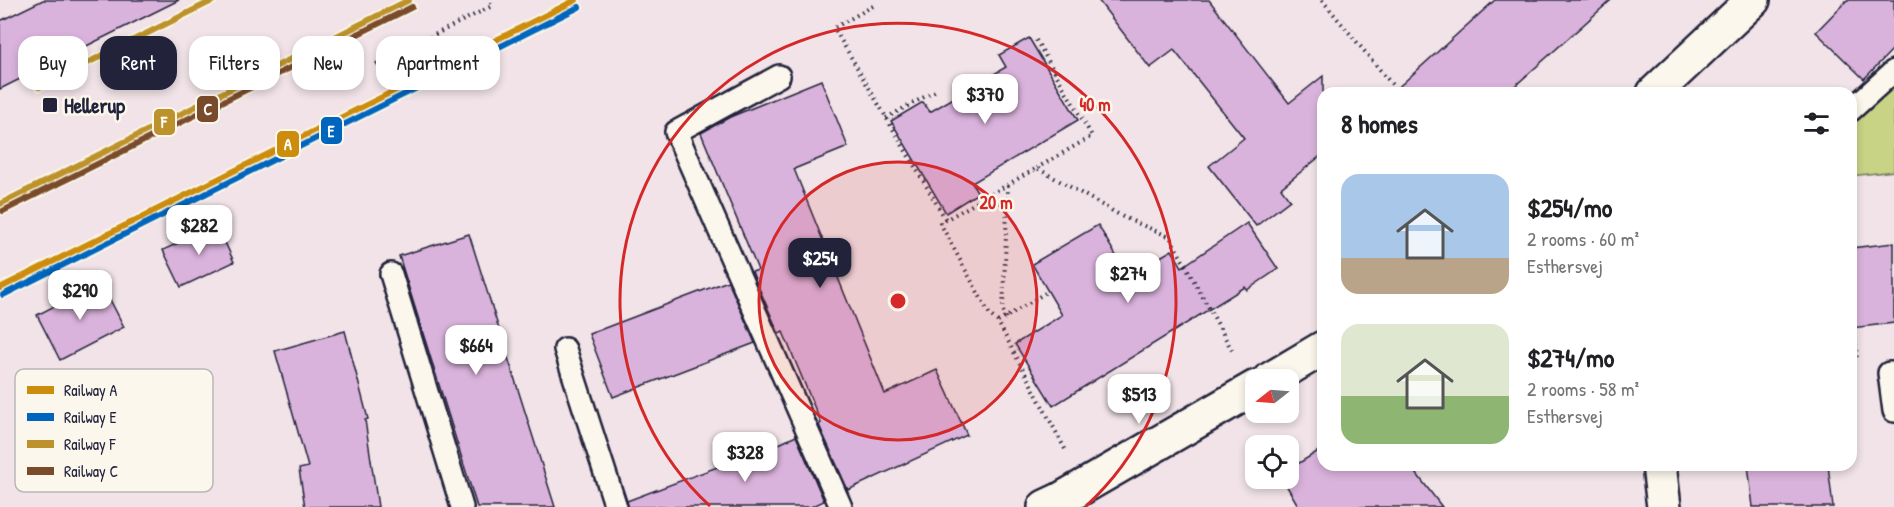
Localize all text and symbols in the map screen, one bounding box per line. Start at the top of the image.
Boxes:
chip: Buy [18,36,88,90]
chip: Rent [100,36,177,90]
chip: Filters [189,36,280,90]
chip: New [292,36,364,90]
chip: Apartment [376,36,500,90]
pin: $370 [949,74,1021,125]
text: $370 [966,80,1004,107]
place label: Hellerup [64,91,126,121]
text: 40 m [1079,92,1111,117]
line badge: C [196,95,219,123]
marker: Hellerup [41,96,59,114]
text: C [204,98,213,120]
text: 8 homes [1341,106,1418,141]
icon: filters [1800,107,1833,140]
line badge: F [153,108,176,136]
text: F [160,111,168,133]
line badge: E [320,116,343,145]
text: E [327,120,335,142]
line badge: A [276,130,300,158]
text: A [284,133,292,155]
text: 20 m [980,190,1012,215]
text: $254/mo [1527,190,1612,225]
icon: home [1389,198,1461,270]
pin: $282 [163,205,235,256]
text: $282 [180,211,218,238]
text: 2 rooms · 60 m² [1527,225,1639,252]
pin: $254 [784,238,856,289]
text: $254 [802,244,838,271]
text: Esthersvej [1527,252,1603,279]
pin: $274 [1092,253,1164,304]
text: $274 [1110,259,1146,286]
pin: $290 [44,270,116,321]
text: $290 [62,276,98,303]
centre of rings [888,291,908,311]
pin: $664 [440,325,512,376]
text: $664 [459,331,493,358]
text: $274/mo [1527,340,1614,375]
icon: home [1389,348,1461,420]
legend [15,369,213,492]
north arrow [1245,369,1299,423]
map controls [1245,369,1299,489]
pin: $513 [1103,374,1175,425]
text: 2 rooms · 58 m² [1527,375,1639,402]
text: Railway A [64,379,118,401]
text: $513 [1122,380,1156,407]
text: Esthersvej [1527,402,1603,429]
text: Railway E [64,406,117,428]
pin: $328 [709,432,781,483]
text: Railway F [64,433,117,455]
button: locate [1245,435,1299,489]
text: $328 [726,438,764,465]
text: Railway C [64,460,119,482]

